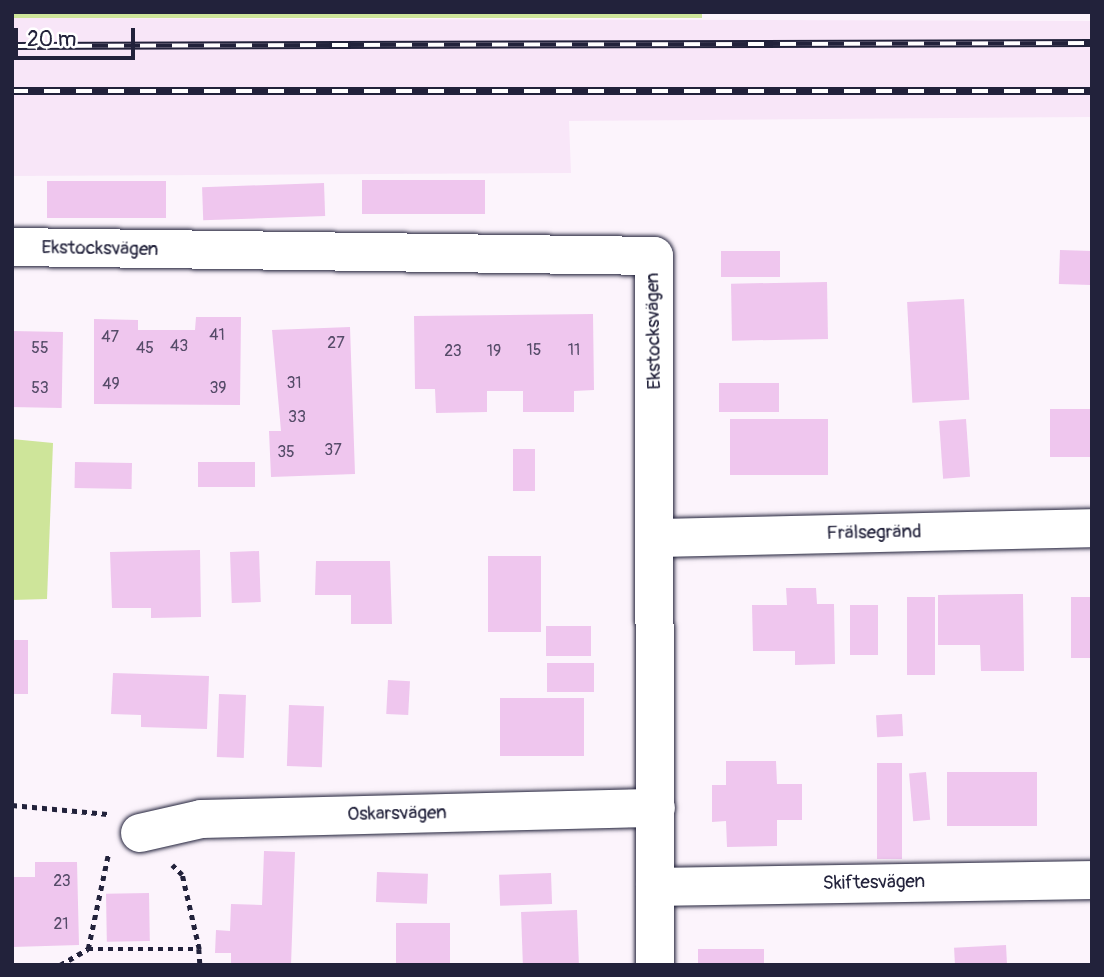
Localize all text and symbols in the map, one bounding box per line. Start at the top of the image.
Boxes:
scale bar [18,14,138,58]
text: 20 m [27,26,76,53]
street label: Ekstocksvägen [41,237,159,261]
street label: Ekstocksvägen [642,272,666,390]
house number: 41 [209,325,225,345]
house number: 47 [101,327,119,347]
house number: 27 [327,333,345,353]
house number: 43 [170,336,188,356]
house number: 55 [31,338,49,358]
house number: 45 [136,338,154,358]
house number: 15 [527,340,541,360]
house number: 11 [568,340,580,360]
house number: 23 [444,341,462,361]
house number: 19 [487,341,501,361]
house number: 31 [286,373,302,393]
house number: 49 [102,374,120,394]
house number: 53 [31,378,49,398]
house number: 39 [209,378,227,398]
house number: 33 [288,407,306,427]
house number: 37 [324,440,342,460]
house number: 35 [277,442,295,462]
street label: Frälsegränd [826,521,922,545]
street label: Oskarsvägen [347,802,447,826]
house number: 23 [53,871,71,891]
street label: Skiftesvägen [823,871,925,895]
house number: 21 [53,914,69,934]

